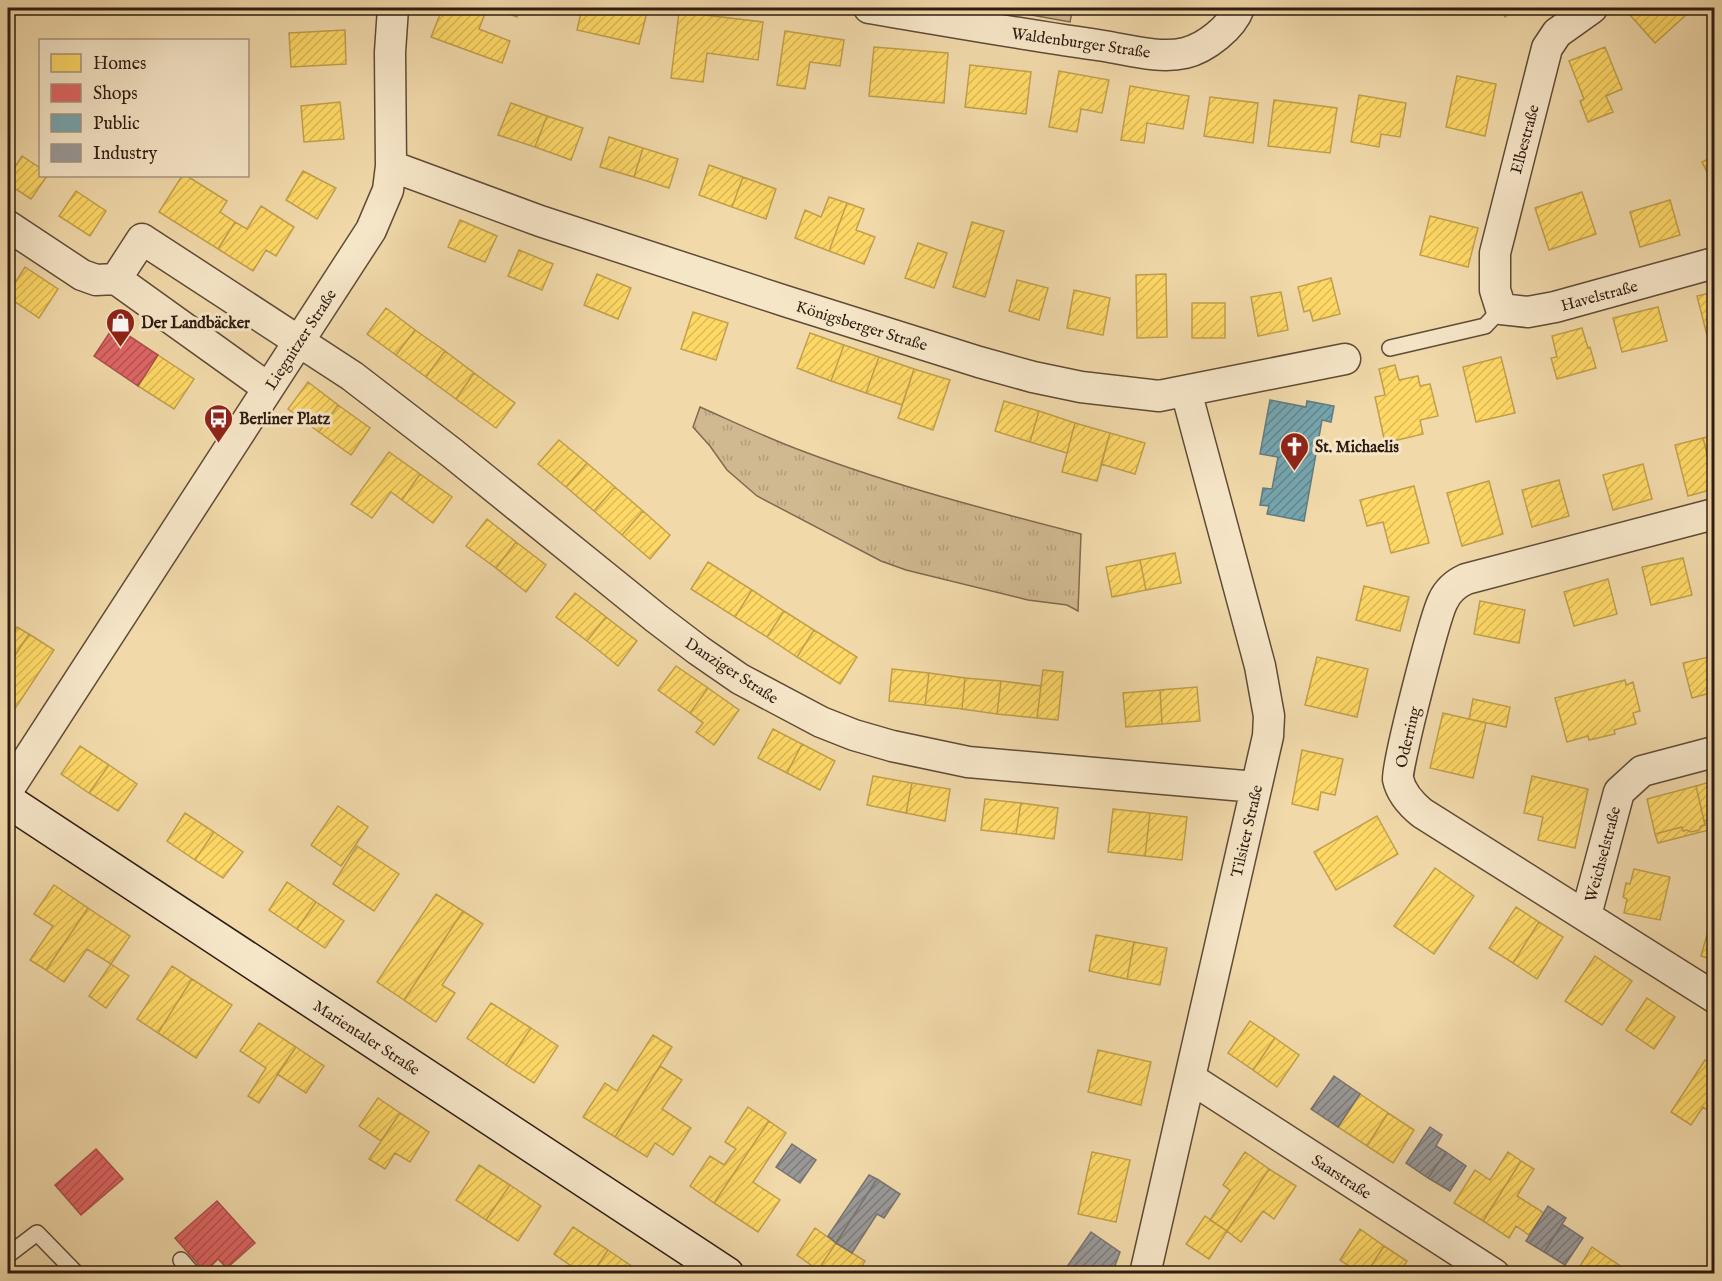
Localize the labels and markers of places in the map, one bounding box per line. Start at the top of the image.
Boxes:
shop icon: Der Landbäcker [104,306,136,348]
place label: Der Landbäcker [141,314,250,334]
bus stop icon: Berliner Platz [202,402,234,444]
place label: Berliner Platz [239,410,331,430]
church icon: St. Michaelis [1278,430,1310,472]
place label: St. Michaelis [1315,438,1399,458]

